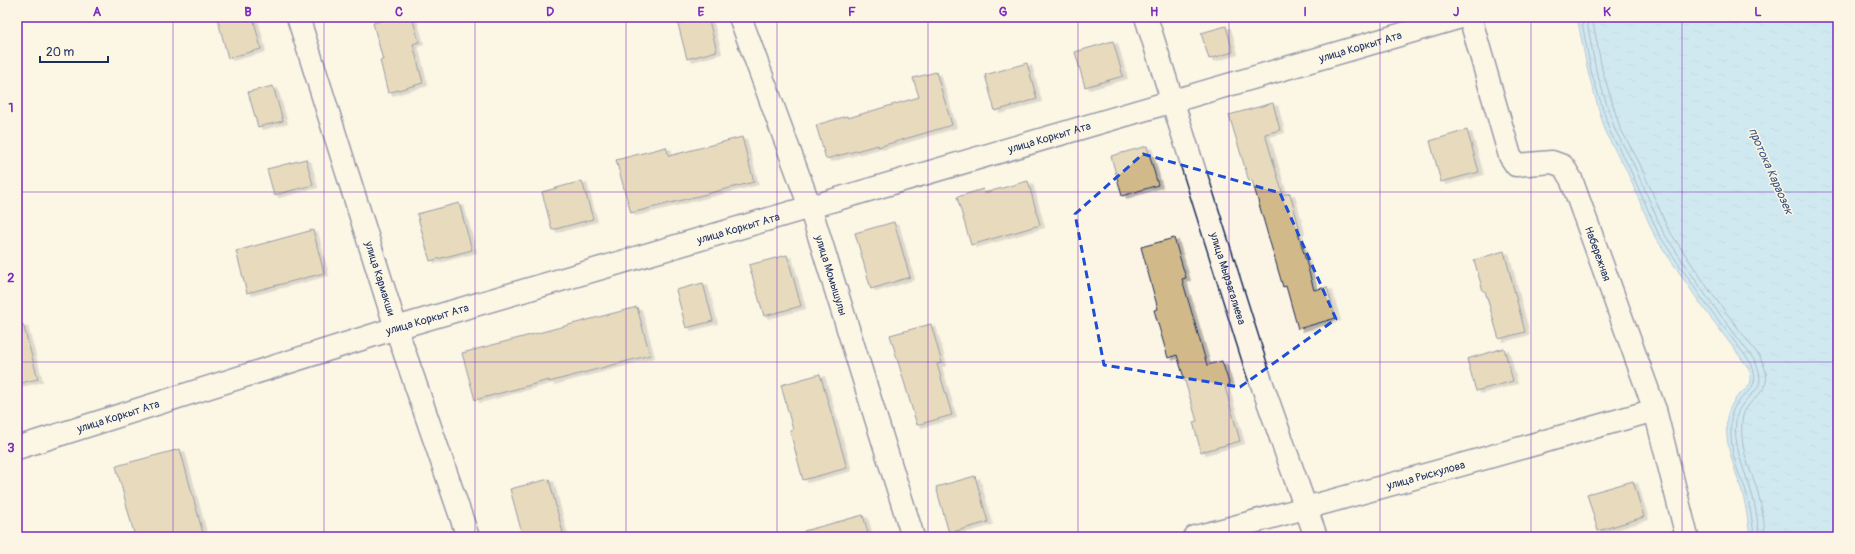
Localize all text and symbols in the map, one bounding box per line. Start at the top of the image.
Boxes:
text: A [93,4,102,20]
text: B [244,4,252,20]
text: C [395,4,403,20]
text: D [546,4,554,20]
text: E [698,4,705,20]
text: F [848,4,856,20]
text: G [999,4,1008,20]
text: H [1150,4,1158,20]
text: I [1303,4,1307,20]
text: J [1453,4,1459,20]
text: K [1603,4,1611,20]
text: L [1754,4,1762,20]
street label: улица Коркыт Ата [1316,29,1403,65]
scale bar [40,38,108,64]
text: 20 m [46,45,75,60]
text: 1 [8,100,14,116]
street label: улица Коркыт Ата [1005,119,1092,156]
water label: протока Караозек [1745,126,1797,218]
street label: улица Коркыт Ата [694,210,781,247]
street label: Набережная [1582,225,1614,283]
street label: улица Мырзагалиева [1207,230,1248,326]
street label: улица Момышулы [812,233,849,317]
street label: улица Кармакши [362,239,398,317]
text: 2 [7,270,15,286]
street label: улица Коркыт Ата [383,301,470,338]
street label: улица Коркыт Ата [74,397,161,436]
text: 3 [7,440,15,456]
street label: улица Рыскулова [1384,458,1467,493]

